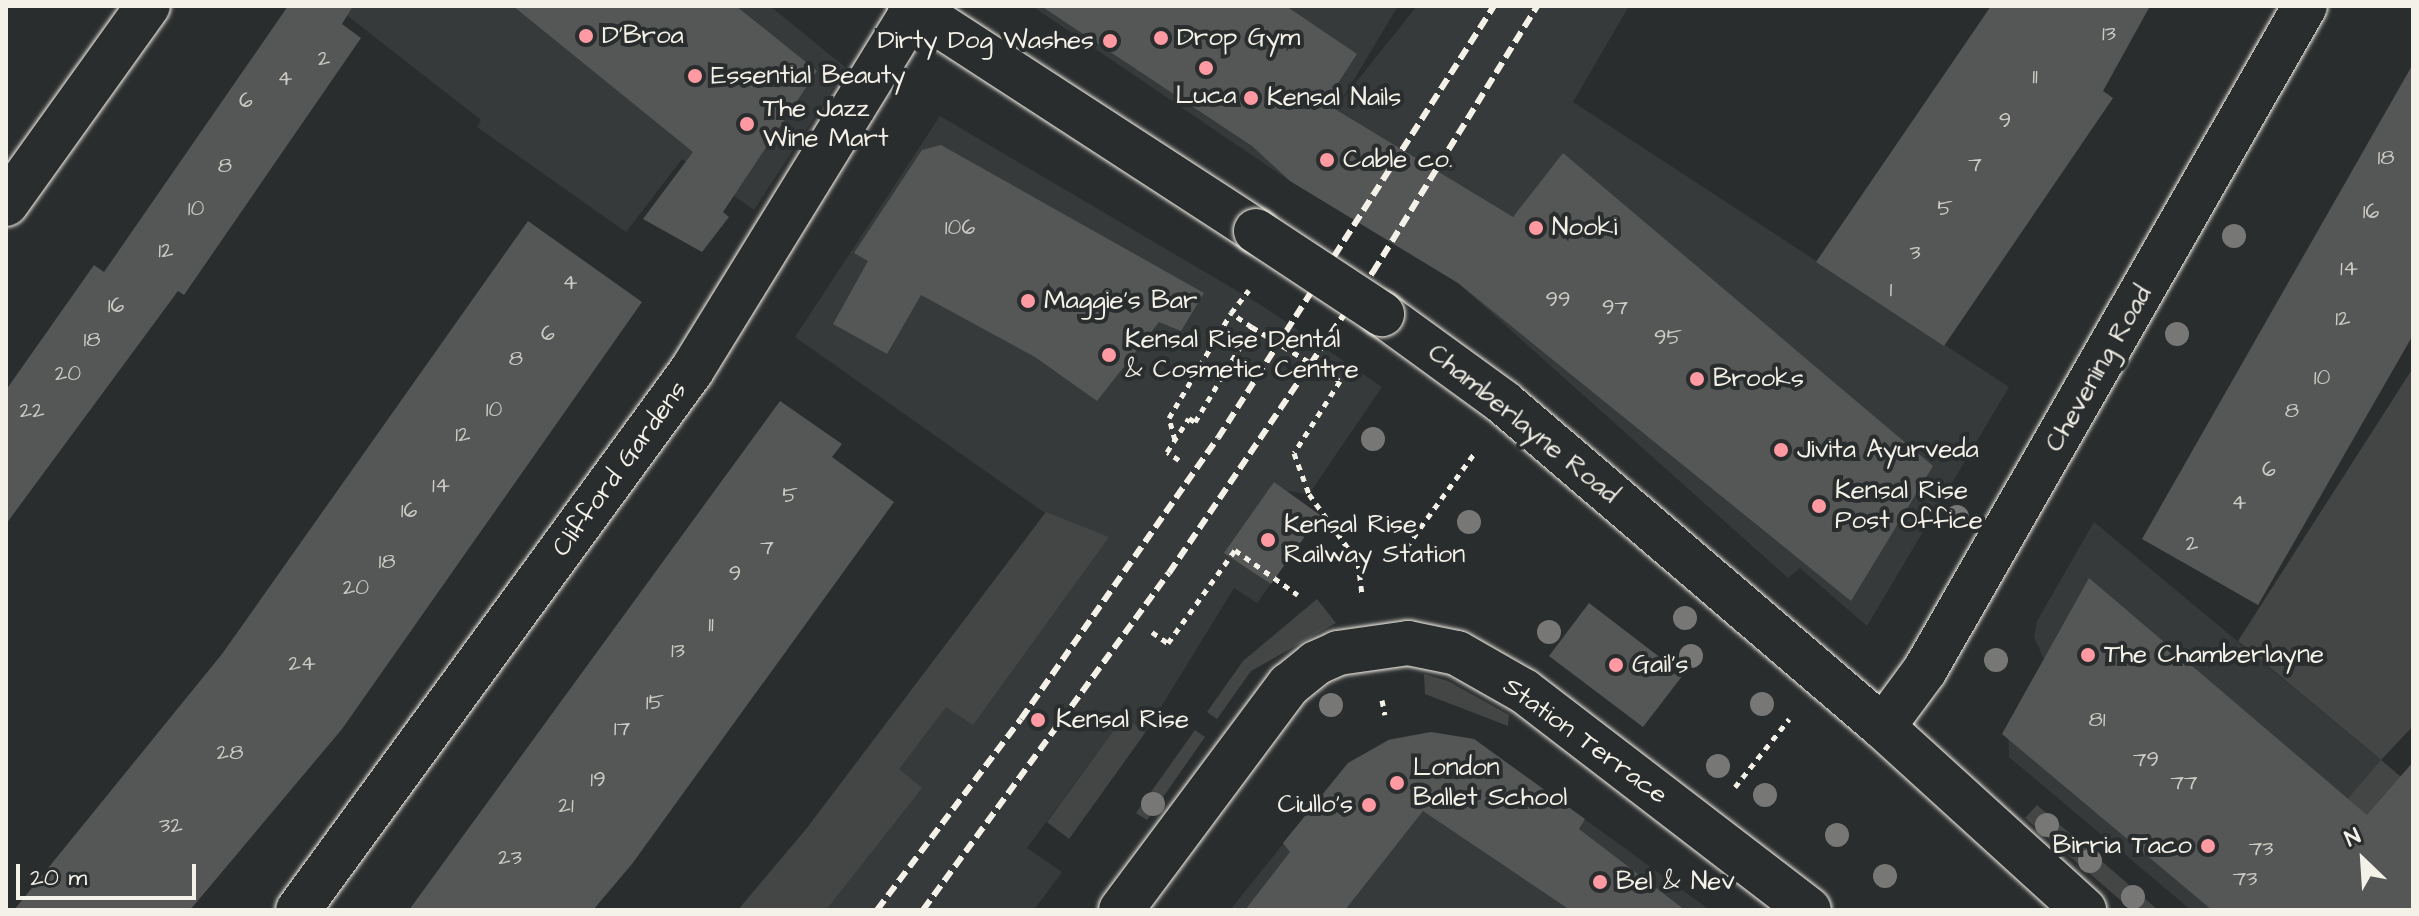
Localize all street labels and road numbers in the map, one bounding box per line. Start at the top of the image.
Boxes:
street label: Chevening Road [2039,281,2159,457]
street label: Chamberlayne Road [1421,337,1625,511]
street label: Clifford Gardens [546,375,694,563]
street label: Station Terrace [1497,671,1673,811]

